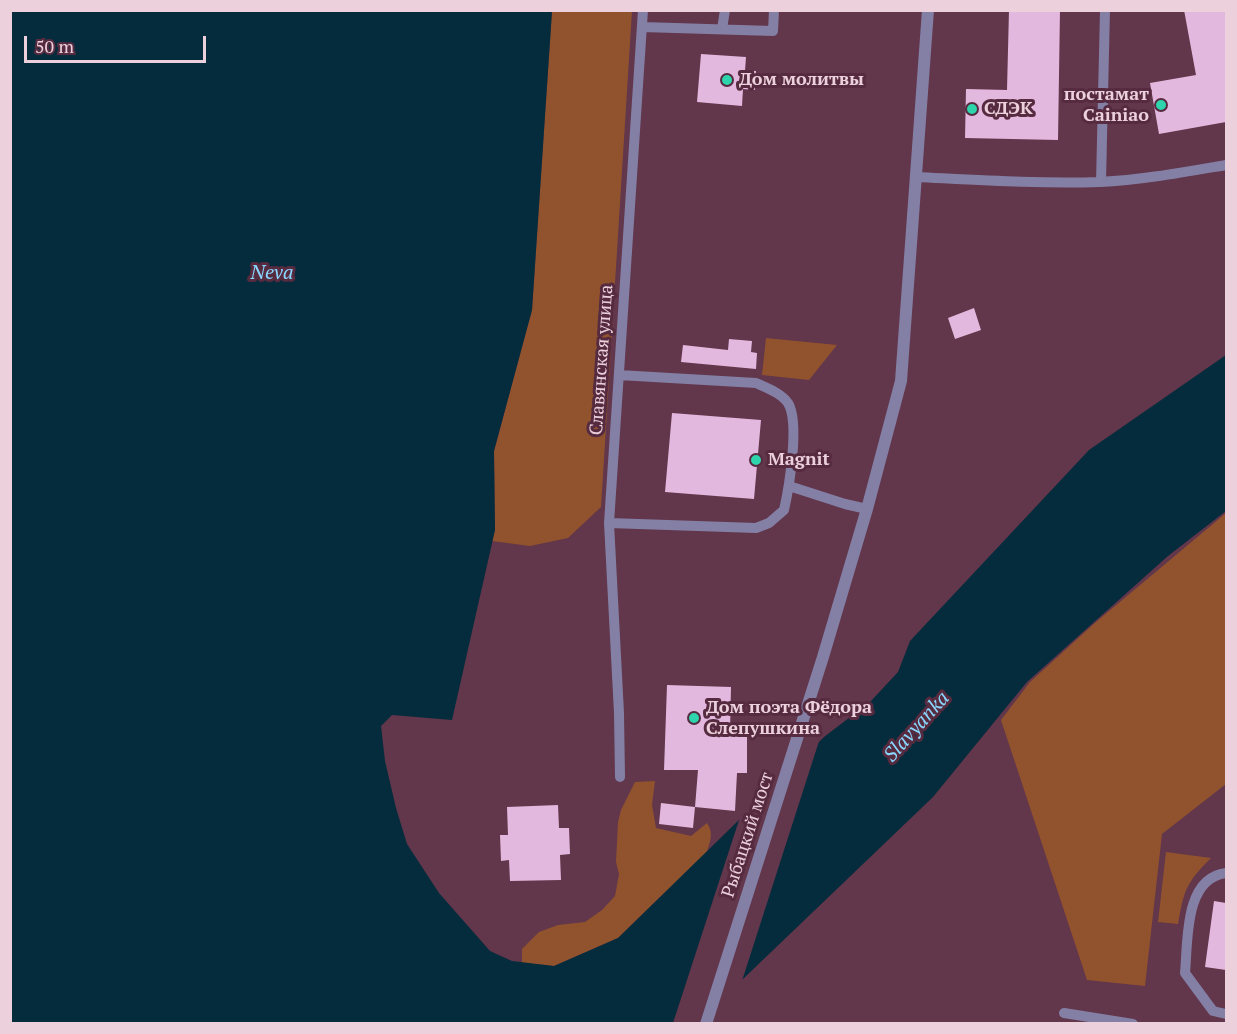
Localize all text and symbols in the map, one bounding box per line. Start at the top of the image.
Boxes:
scale bar [27,24,208,62]
text: 50 m [35,34,74,58]
place label: Дом молитвы [739,69,864,91]
marker: Дом молитвы [720,73,734,87]
place label: постамат Cainiao [1064,84,1149,127]
place label: СДЭК [984,98,1033,120]
marker: постамат Cainiao [1154,98,1168,112]
marker: СДЭК [965,102,979,116]
water label: Neva [251,261,293,285]
street label: Славянская улица [586,284,618,436]
place label: Magnit [768,449,830,471]
marker: Magnit [749,453,763,467]
water label: Slavyanka [879,687,955,767]
place label: Дом поэта Фёдора Слепушкина [706,697,872,740]
marker: Дом поэта Фёдора Слепушкина [687,711,701,725]
street label: Рыбацкий мост [718,770,778,900]

